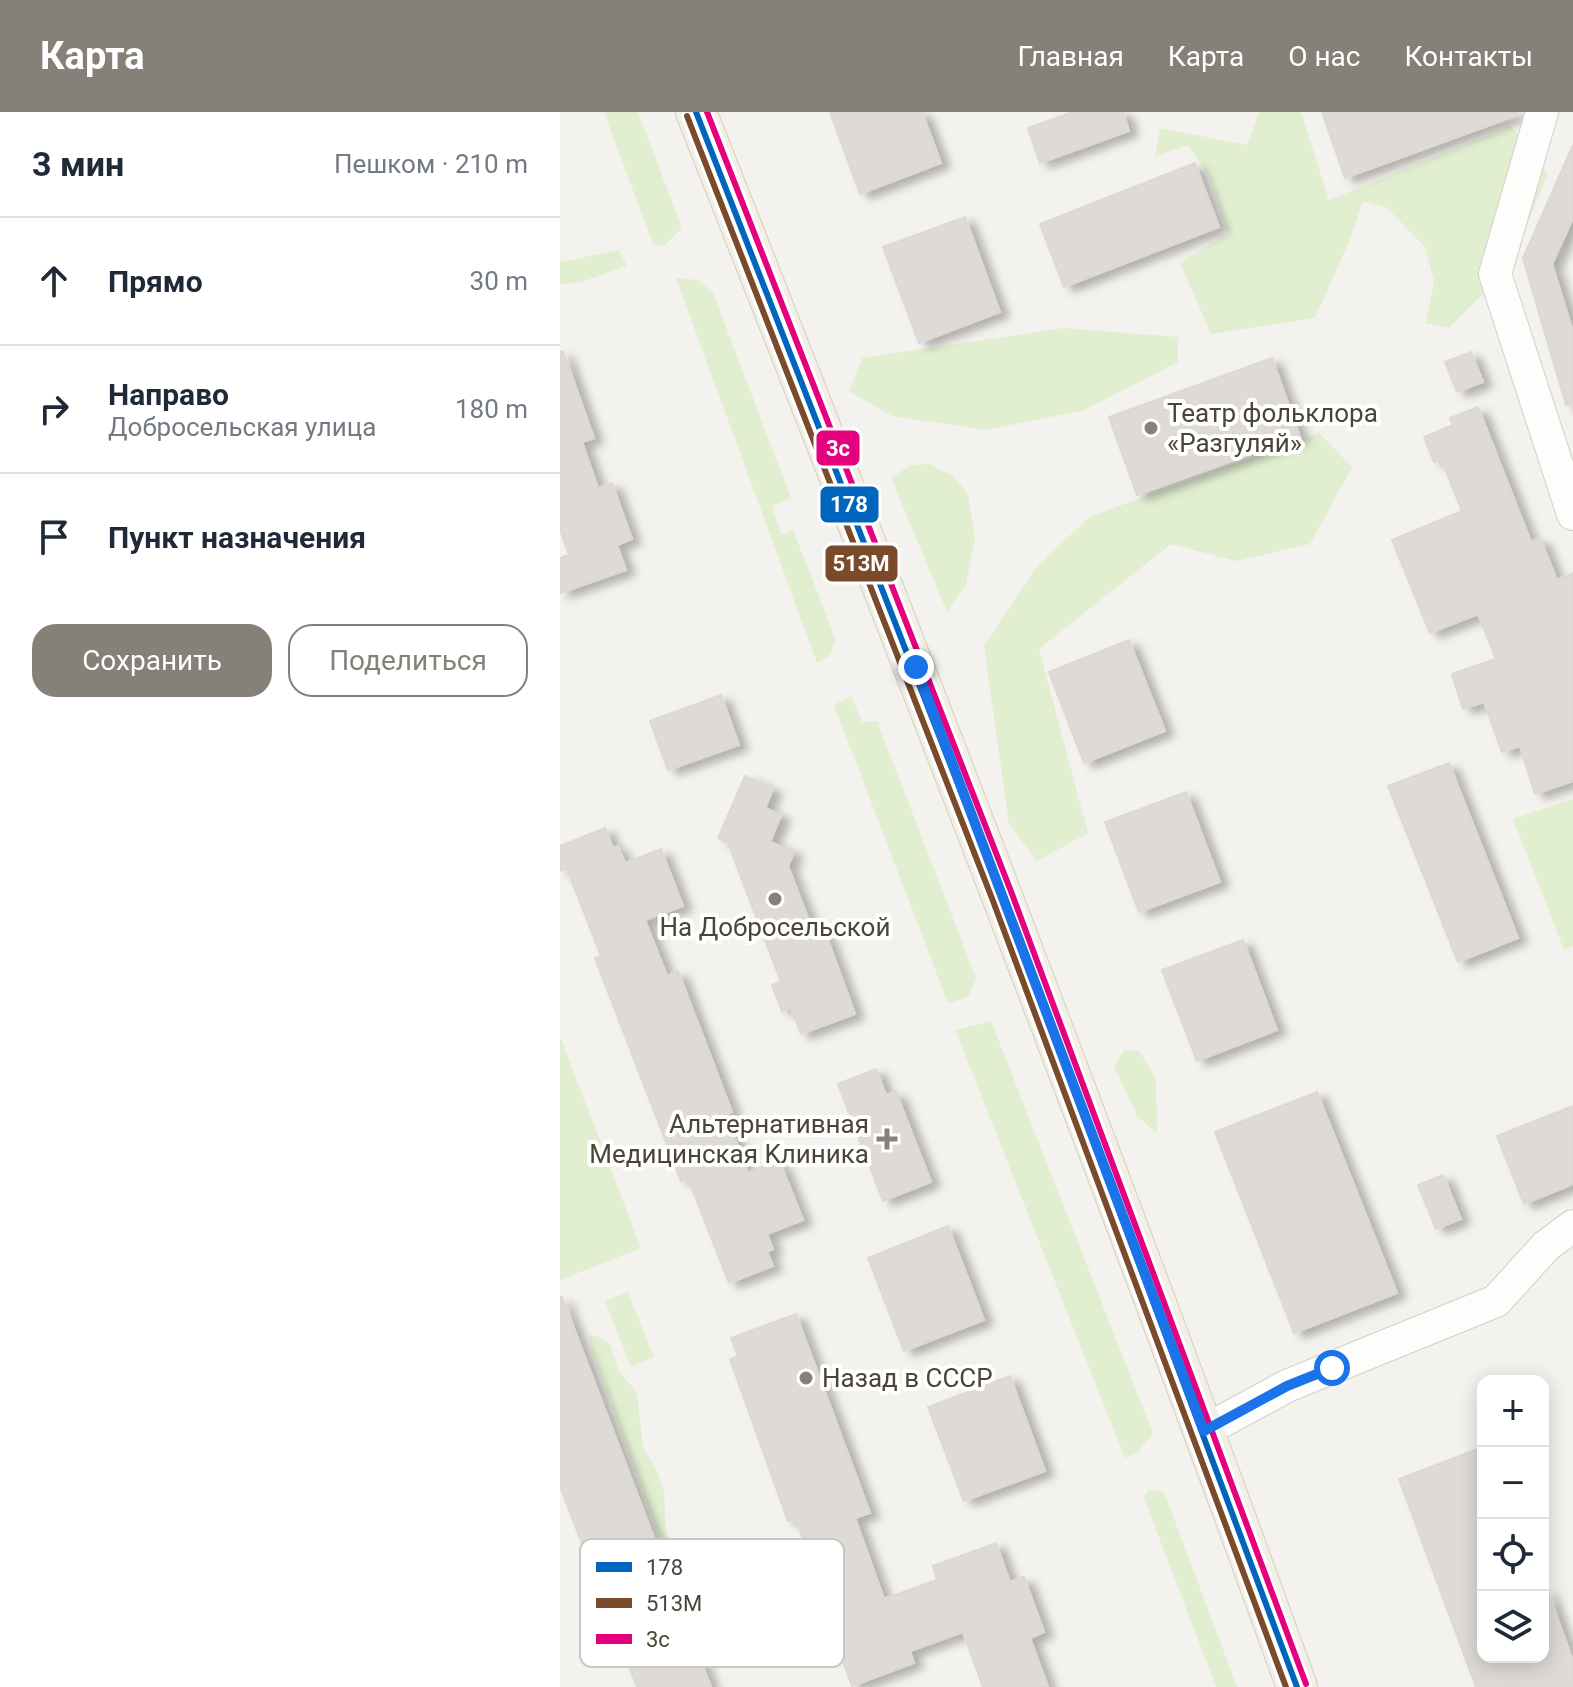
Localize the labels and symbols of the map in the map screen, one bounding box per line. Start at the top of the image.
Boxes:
place label: Театр фольклора «Разгуляй» [1167,398,1378,458]
marker: Театр фольклора «Разгуляй» [1142,419,1160,437]
line badge: 3с [815,429,861,467]
text: 3с [826,436,850,461]
line badge: 178 [819,485,880,524]
text: 178 [830,492,868,517]
line badge: 513М [824,544,899,583]
text: 513М [832,551,890,576]
route end [898,649,934,685]
marker: На Добросельской [766,890,784,908]
place label: На Добросельской [660,912,890,942]
place label: Альтернативная Mедицинская Kлиника [589,1109,869,1169]
marker: Альтернативная Mедицинская Kлиника [876,1128,898,1150]
route start [1314,1350,1350,1386]
place label: Назад в СССР [822,1363,993,1393]
marker: Назад в СССР [797,1369,815,1387]
legend [580,1539,844,1667]
text: 178 [646,1555,683,1580]
text: 513М [646,1591,702,1616]
text: 3с [646,1627,670,1652]

